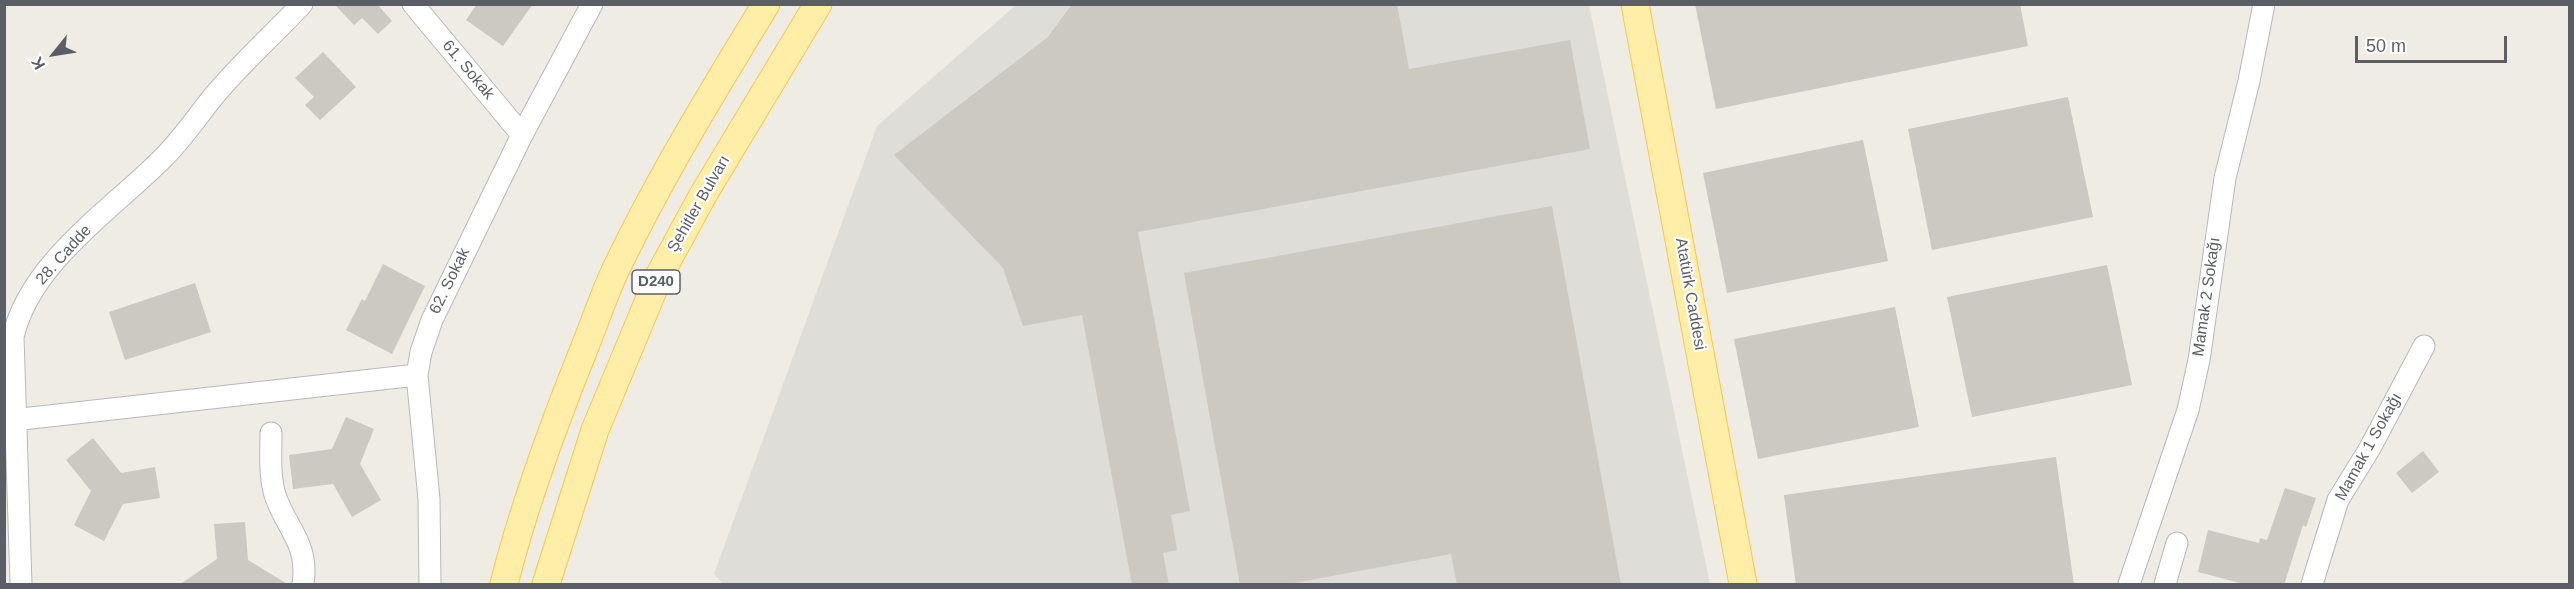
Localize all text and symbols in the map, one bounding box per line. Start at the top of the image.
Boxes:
north arrow [24,24,84,84]
scale bar [2358,24,2510,62]
text: 50 m [2366,36,2406,56]
street label: 61. Sokak [438,37,498,103]
text: K [28,54,48,73]
street label: Şehitler Bulvarı [664,152,734,256]
street label: 28. Cadde [32,221,96,289]
street label: Atatürk Caddesi [1671,236,1709,352]
street label: Mamak 2 Sokağı [2189,236,2225,358]
street label: 62. Sokak [426,245,474,317]
road number: D240 [632,270,680,294]
street label: Mamak 1 Sokağı [2332,390,2406,504]

